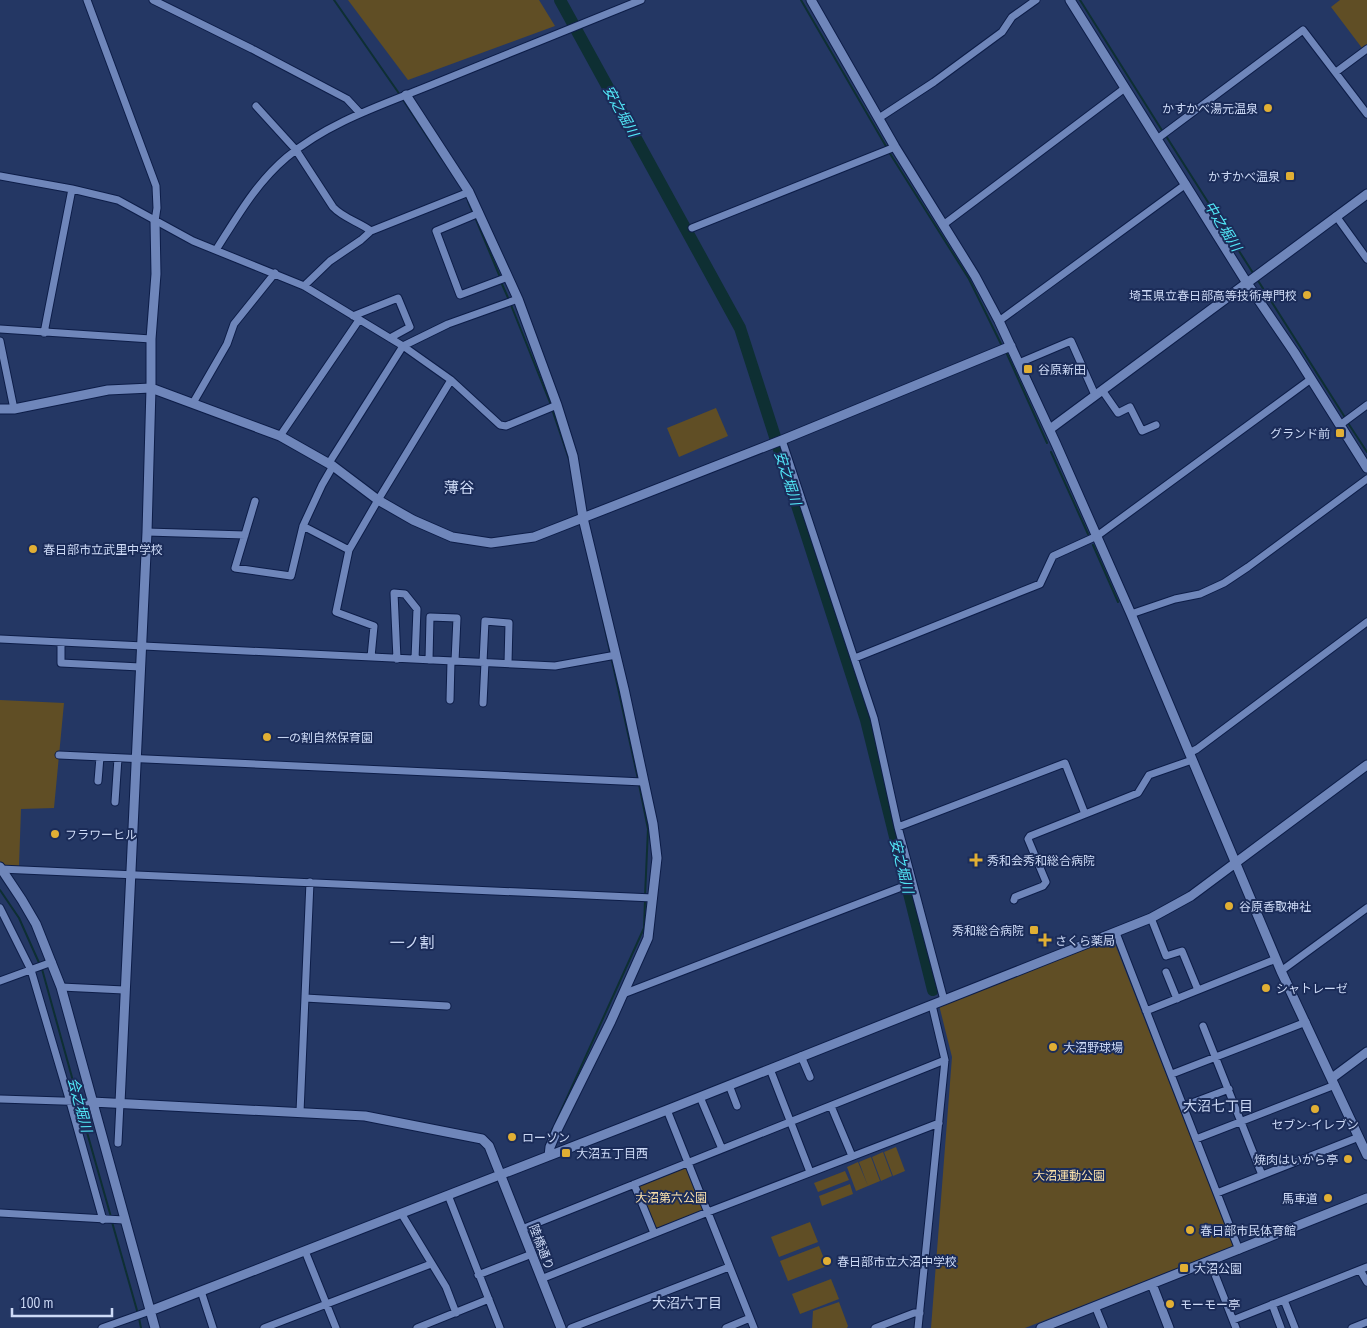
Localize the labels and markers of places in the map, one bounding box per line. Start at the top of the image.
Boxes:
place label: かすかべ湯元温泉 [1162,101,1258,116]
marker: かすかべ湯元温泉 [1262,102,1274,114]
place label: かすかべ温泉 [1208,169,1280,184]
marker: かすかべ温泉 [1284,170,1296,182]
place label: 埼玉県立春日部高等技術専門校 [1129,288,1297,303]
marker: 埼玉県立春日部高等技術専門校 [1301,289,1313,301]
place label: 谷原新田 [1038,362,1086,377]
marker: 谷原新田 [1022,363,1034,375]
place label: グランド前 [1270,426,1330,441]
marker: グランド前 [1334,427,1346,439]
place label: 春日部市立武里中学校 [43,542,163,557]
marker: 春日部市立武里中学校 [27,543,39,555]
place label: 一の割自然保育園 [277,730,373,745]
marker: 一の割自然保育園 [261,731,273,743]
place label: フラワーヒル [65,827,137,842]
marker: フラワーヒル [49,828,61,840]
marker: 秀和会秀和総合病院 [969,853,983,867]
place label: 秀和会秀和総合病院 [987,853,1095,868]
place label: 谷原香取神社 [1239,899,1311,914]
marker: 谷原香取神社 [1223,900,1235,912]
place label: 秀和総合病院 [952,923,1024,938]
marker: 秀和総合病院 [1028,924,1040,936]
place label: さくら薬局 [1055,933,1115,948]
marker: さくら薬局 [1039,934,1051,946]
place label: シャトレーゼ [1276,981,1348,996]
marker: シャトレーゼ [1260,982,1272,994]
place label: 大沼野球場 [1063,1040,1123,1055]
marker: 大沼野球場 [1047,1041,1059,1053]
marker: セブン-イレブン [1309,1103,1321,1115]
place label: セブン-イレブン [1271,1117,1359,1132]
place label: ローソン [522,1130,570,1145]
marker: ローソン [506,1131,518,1143]
place label: 大沼五丁目西 [576,1146,648,1161]
marker: 大沼五丁目西 [560,1147,572,1159]
place label: 焼肉はいから亭 [1254,1152,1338,1167]
marker: 焼肉はいから亭 [1342,1153,1354,1165]
place label: 馬車道 [1282,1191,1318,1206]
marker: 馬車道 [1322,1192,1334,1204]
place label: 春日部市民体育館 [1200,1223,1296,1238]
marker: 春日部市民体育館 [1184,1224,1196,1236]
place label: 春日部市立大沼中学校 [837,1254,957,1269]
marker: 春日部市立大沼中学校 [821,1255,833,1267]
place label: 大沼公園 [1194,1261,1242,1276]
marker: 大沼公園 [1178,1262,1190,1274]
place label: モーモー亭 [1180,1297,1240,1312]
marker: モーモー亭 [1164,1298,1176,1310]

